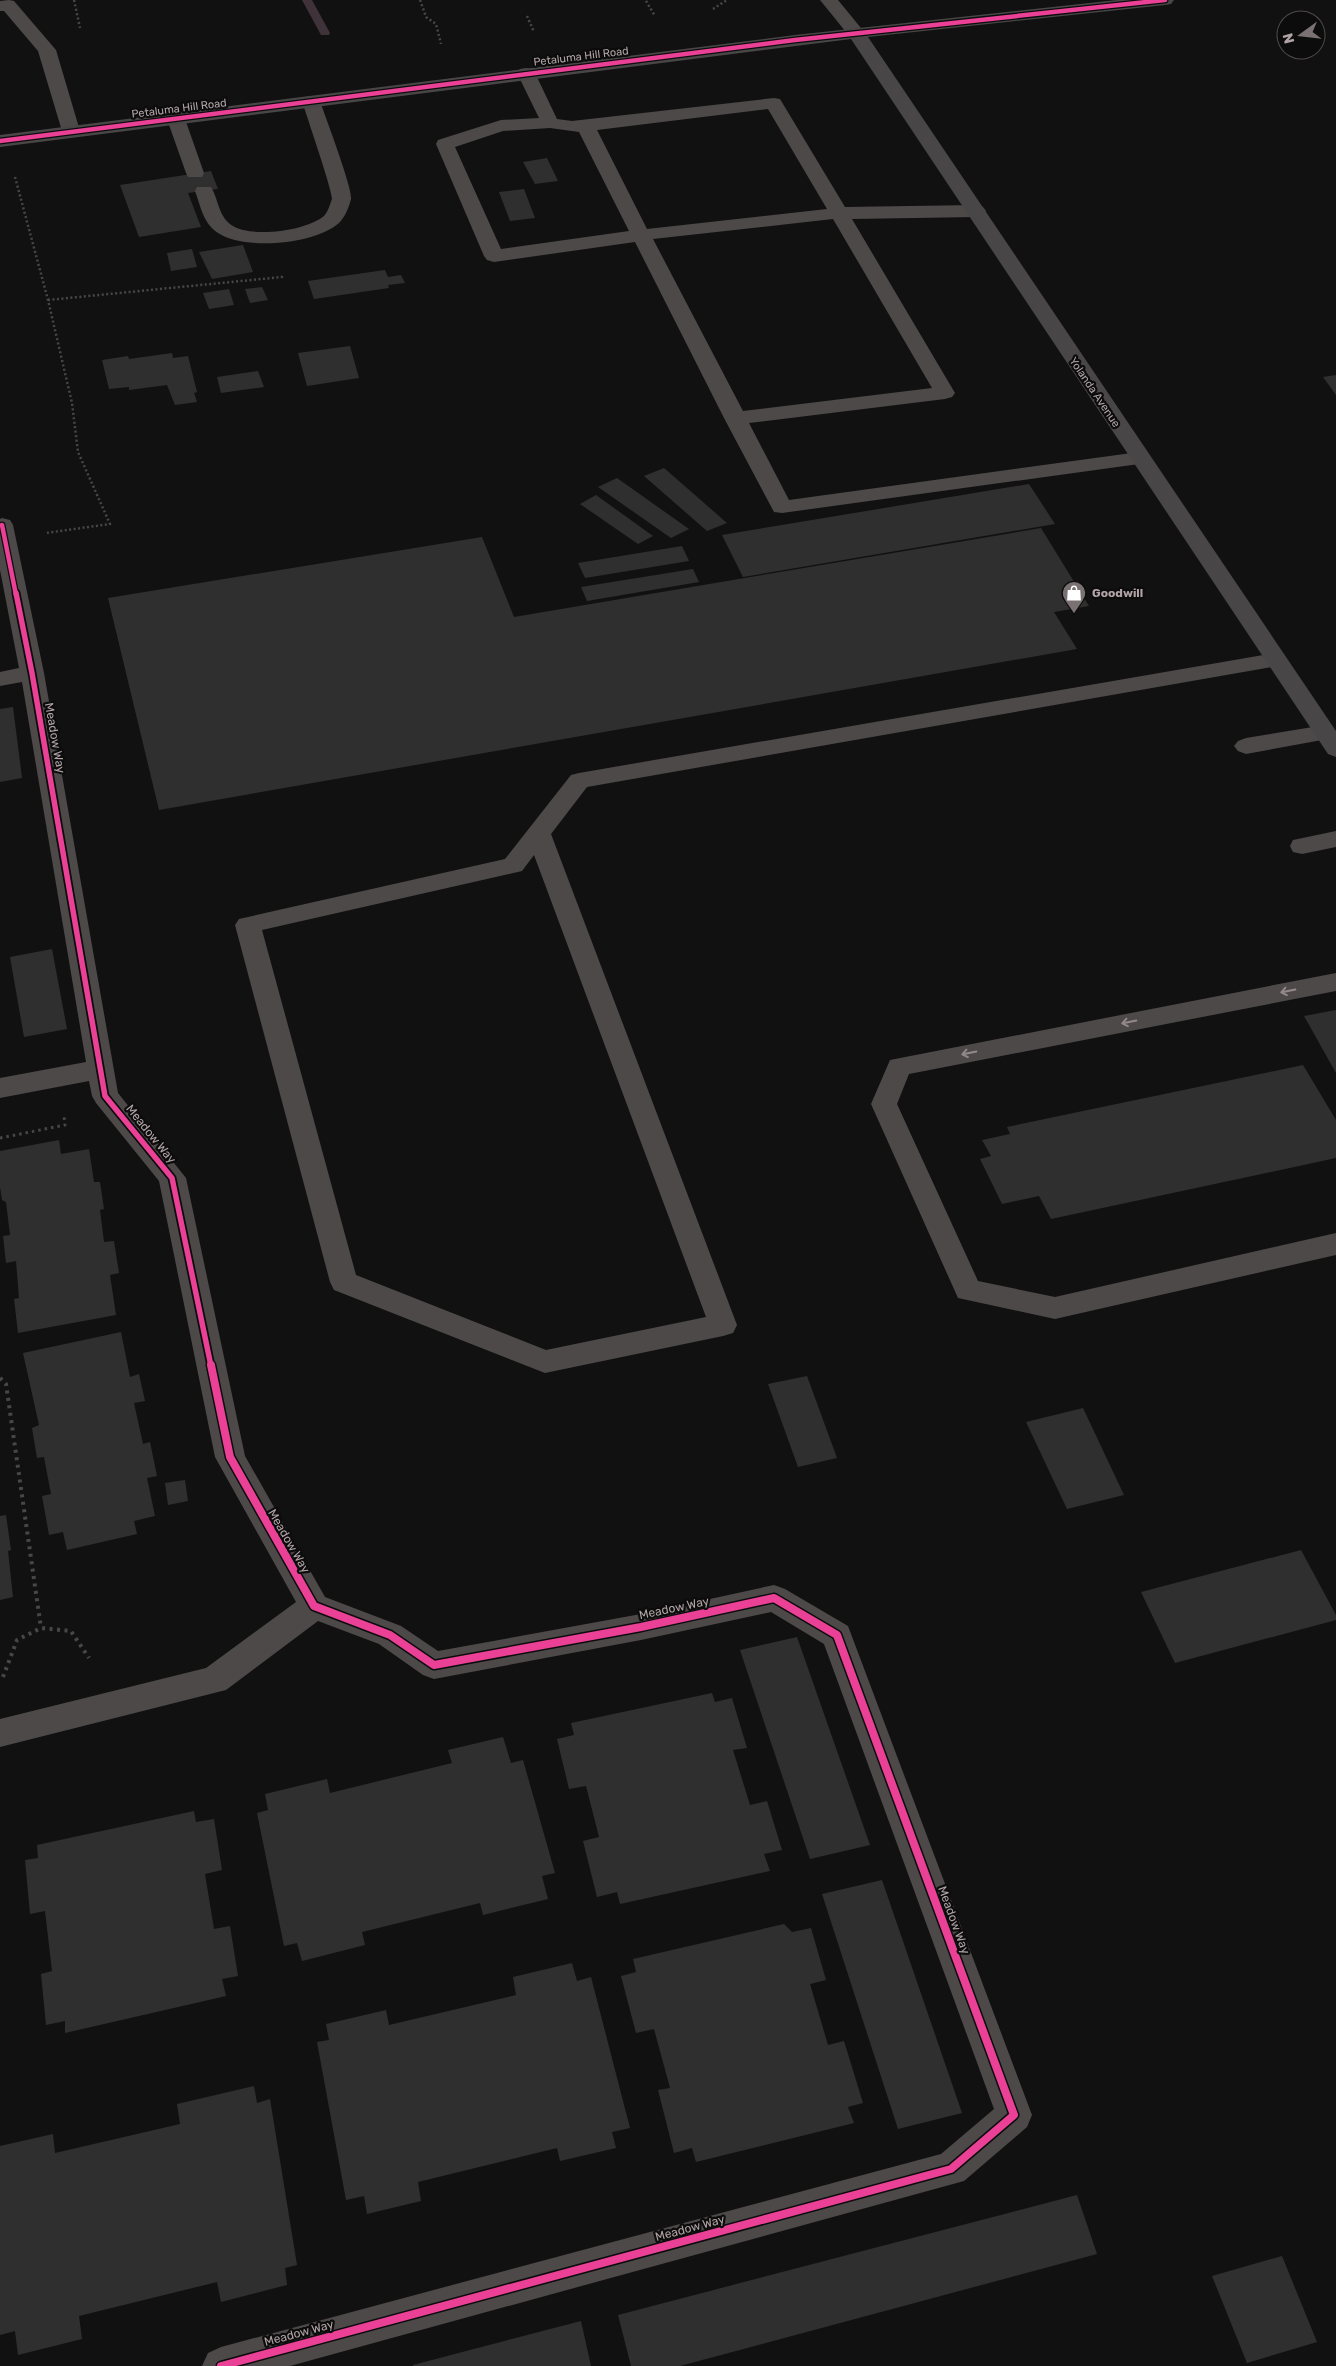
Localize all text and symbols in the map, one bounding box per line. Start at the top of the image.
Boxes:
north arrow [1276,10,1326,60]
text: N [1279,31,1298,45]
street label: Petaluma Hill Road [533,44,629,69]
street label: Petaluma Hill Road [131,96,227,121]
street label: Yolanda Avenue [1066,355,1123,430]
shop icon: Goodwill [1061,580,1087,614]
place label: Goodwill [1092,586,1143,600]
street label: Meadow Way [42,702,68,775]
one-way arrow [1281,987,1297,996]
one-way arrow [1121,1018,1137,1027]
one-way arrow [962,1049,978,1058]
street label: Meadow Way [123,1102,179,1166]
street label: Meadow Way [265,1507,313,1576]
street label: Meadow Way [638,1594,711,1622]
street label: Meadow Way [935,1884,973,1956]
street label: Meadow Way [654,2212,727,2244]
street label: Meadow Way [263,2317,336,2349]

